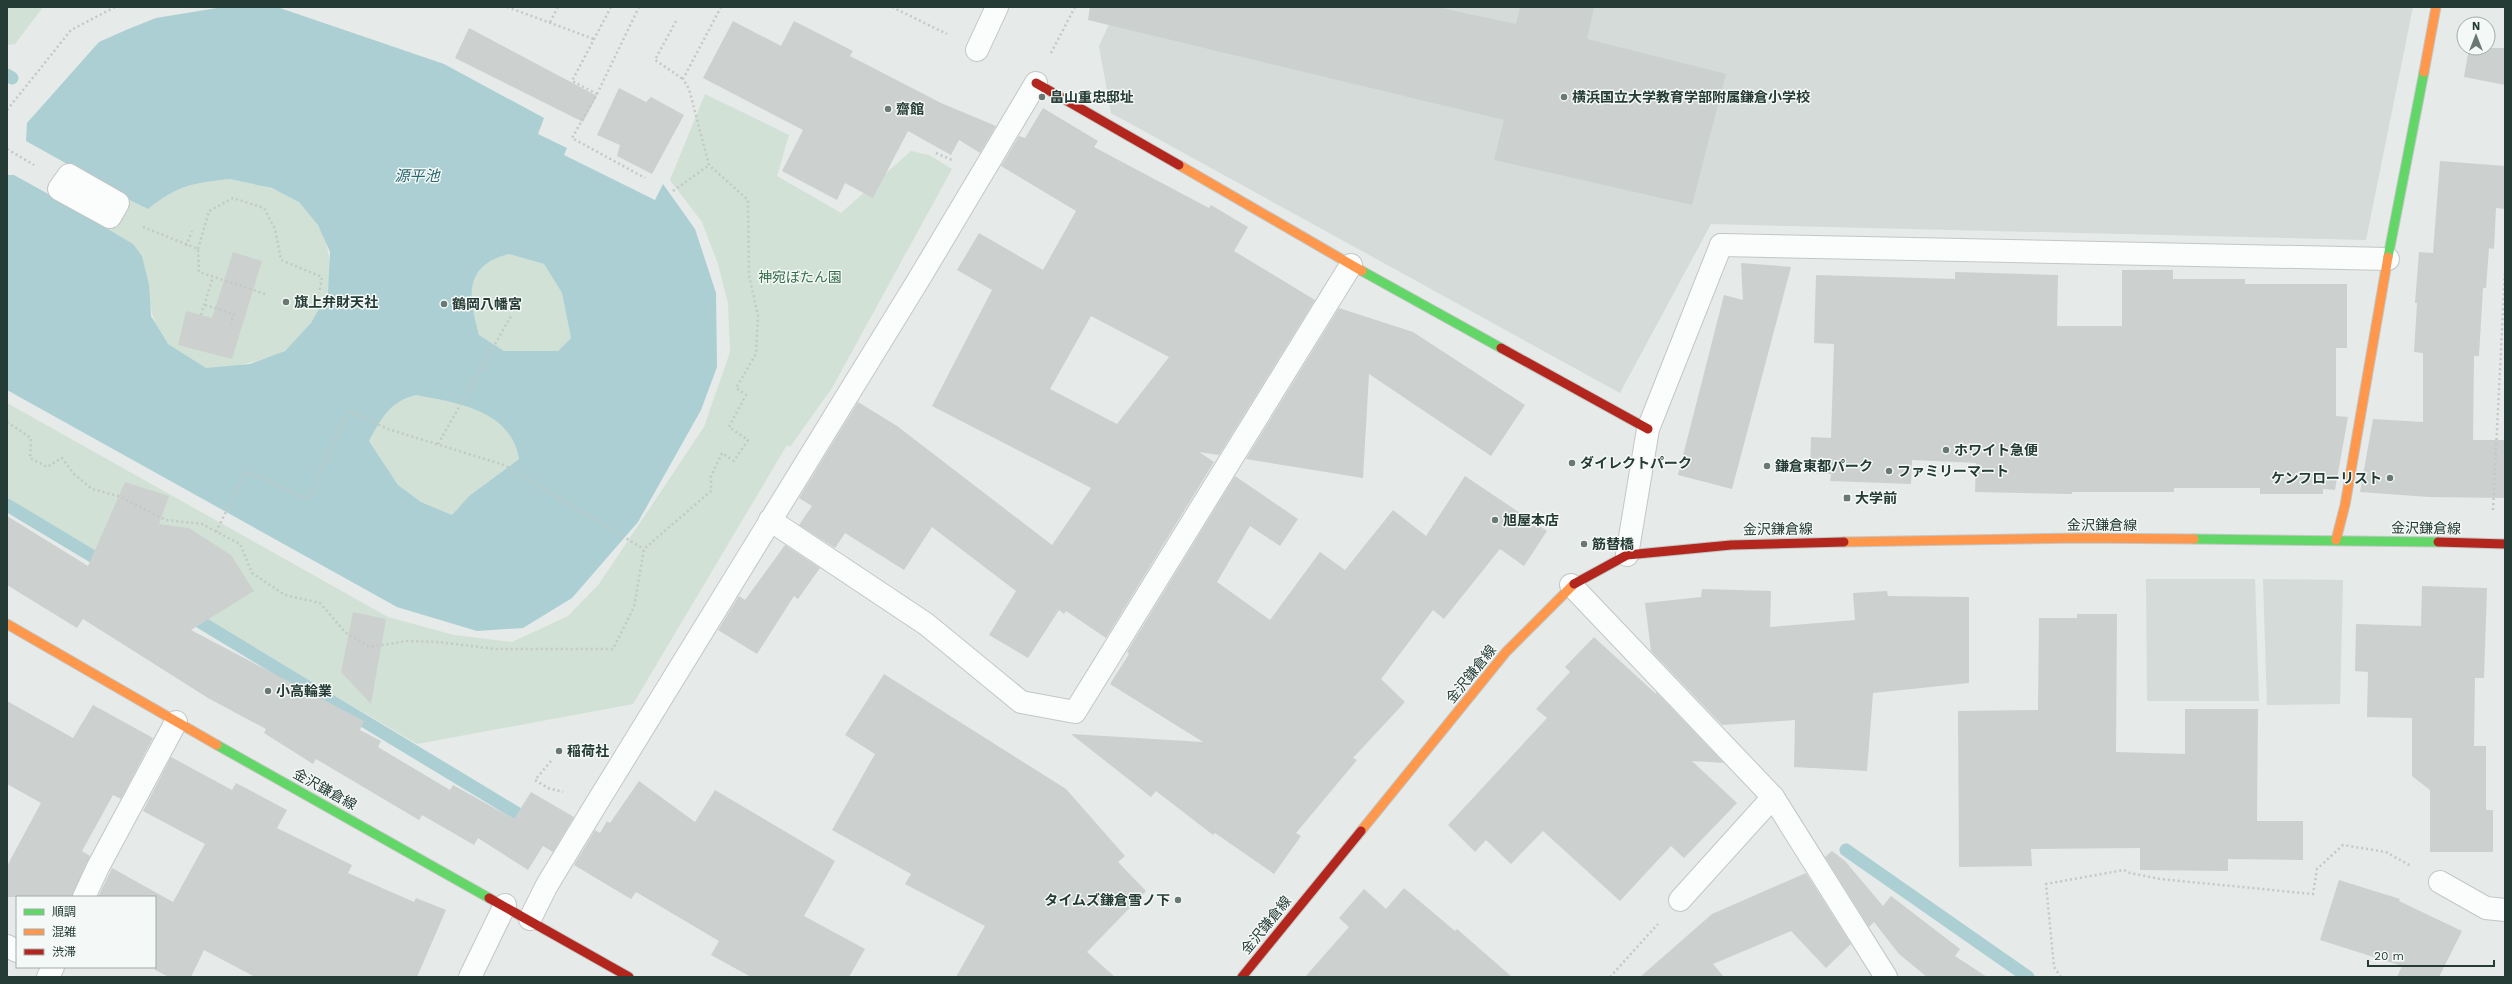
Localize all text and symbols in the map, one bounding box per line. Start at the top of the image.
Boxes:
north arrow [2456,16,2496,56]
text: N [2472,20,2480,33]
place label: 畠山重忠邸址 [1050,89,1134,105]
place label: 横浜国立大学教育学部附属鎌倉小学校 [1572,89,1810,105]
marker: 畠山重忠邸址 [1037,92,1047,102]
marker: 横浜国立大学教育学部附属鎌倉小学校 [1559,92,1569,102]
place label: 齋館 [896,101,924,117]
marker: 齋館 [883,104,893,114]
water label: 源平池 [394,167,441,185]
park label: 神宛ぼたん園 [758,269,842,285]
place label: 旗上弁財天社 [294,294,378,310]
place label: 鶴岡八幡宮 [452,296,522,312]
marker: 旗上弁財天社 [281,297,291,307]
marker: 鶴岡八幡宮 [439,299,449,309]
place label: ホワイト急便 [1954,442,2038,458]
marker: ホワイト急便 [1941,445,1951,455]
place label: ダイレクトパーク [1580,455,1692,471]
marker: ダイレクトパーク [1567,458,1577,468]
place label: 鎌倉東都パーク [1775,458,1873,474]
marker: 鎌倉東都パーク [1762,461,1772,471]
place label: ファミリーマート [1897,463,2009,479]
marker: ファミリーマート [1884,466,1894,476]
place label: ケンフローリスト [2271,470,2382,486]
marker: ケンフローリスト [2385,473,2395,483]
place label: 大学前 [1855,490,1897,506]
marker: 大学前 [1842,493,1852,503]
place label: 旭屋本店 [1503,512,1559,528]
marker: 旭屋本店 [1490,515,1500,525]
street label: 金沢鎌倉線 [2067,517,2137,533]
street label: 金沢鎌倉線 [2391,519,2461,537]
street label: 金沢鎌倉線 [1743,520,1813,538]
place label: 筋替橋 [1592,536,1634,552]
marker: 筋替橋 [1579,539,1589,549]
street label: 金沢鎌倉線 [1443,642,1499,706]
place label: 小高輪業 [276,683,332,699]
marker: 小高輪業 [263,686,273,696]
place label: 稲荷社 [567,743,609,759]
marker: 稲荷社 [554,746,564,756]
street label: 金沢鎌倉線 [291,765,359,813]
place label: タイムズ鎌倉雪ノ下 [1044,892,1170,908]
street label: 金沢鎌倉線 [1238,893,1294,957]
marker: タイムズ鎌倉雪ノ下 [1173,895,1183,905]
legend [16,896,156,968]
text: 順調 [52,905,76,919]
text: 混雑 [52,925,76,939]
scale bar [2368,942,2494,968]
text: 渋滞 [52,945,76,959]
text: 20 m [2374,949,2404,963]

